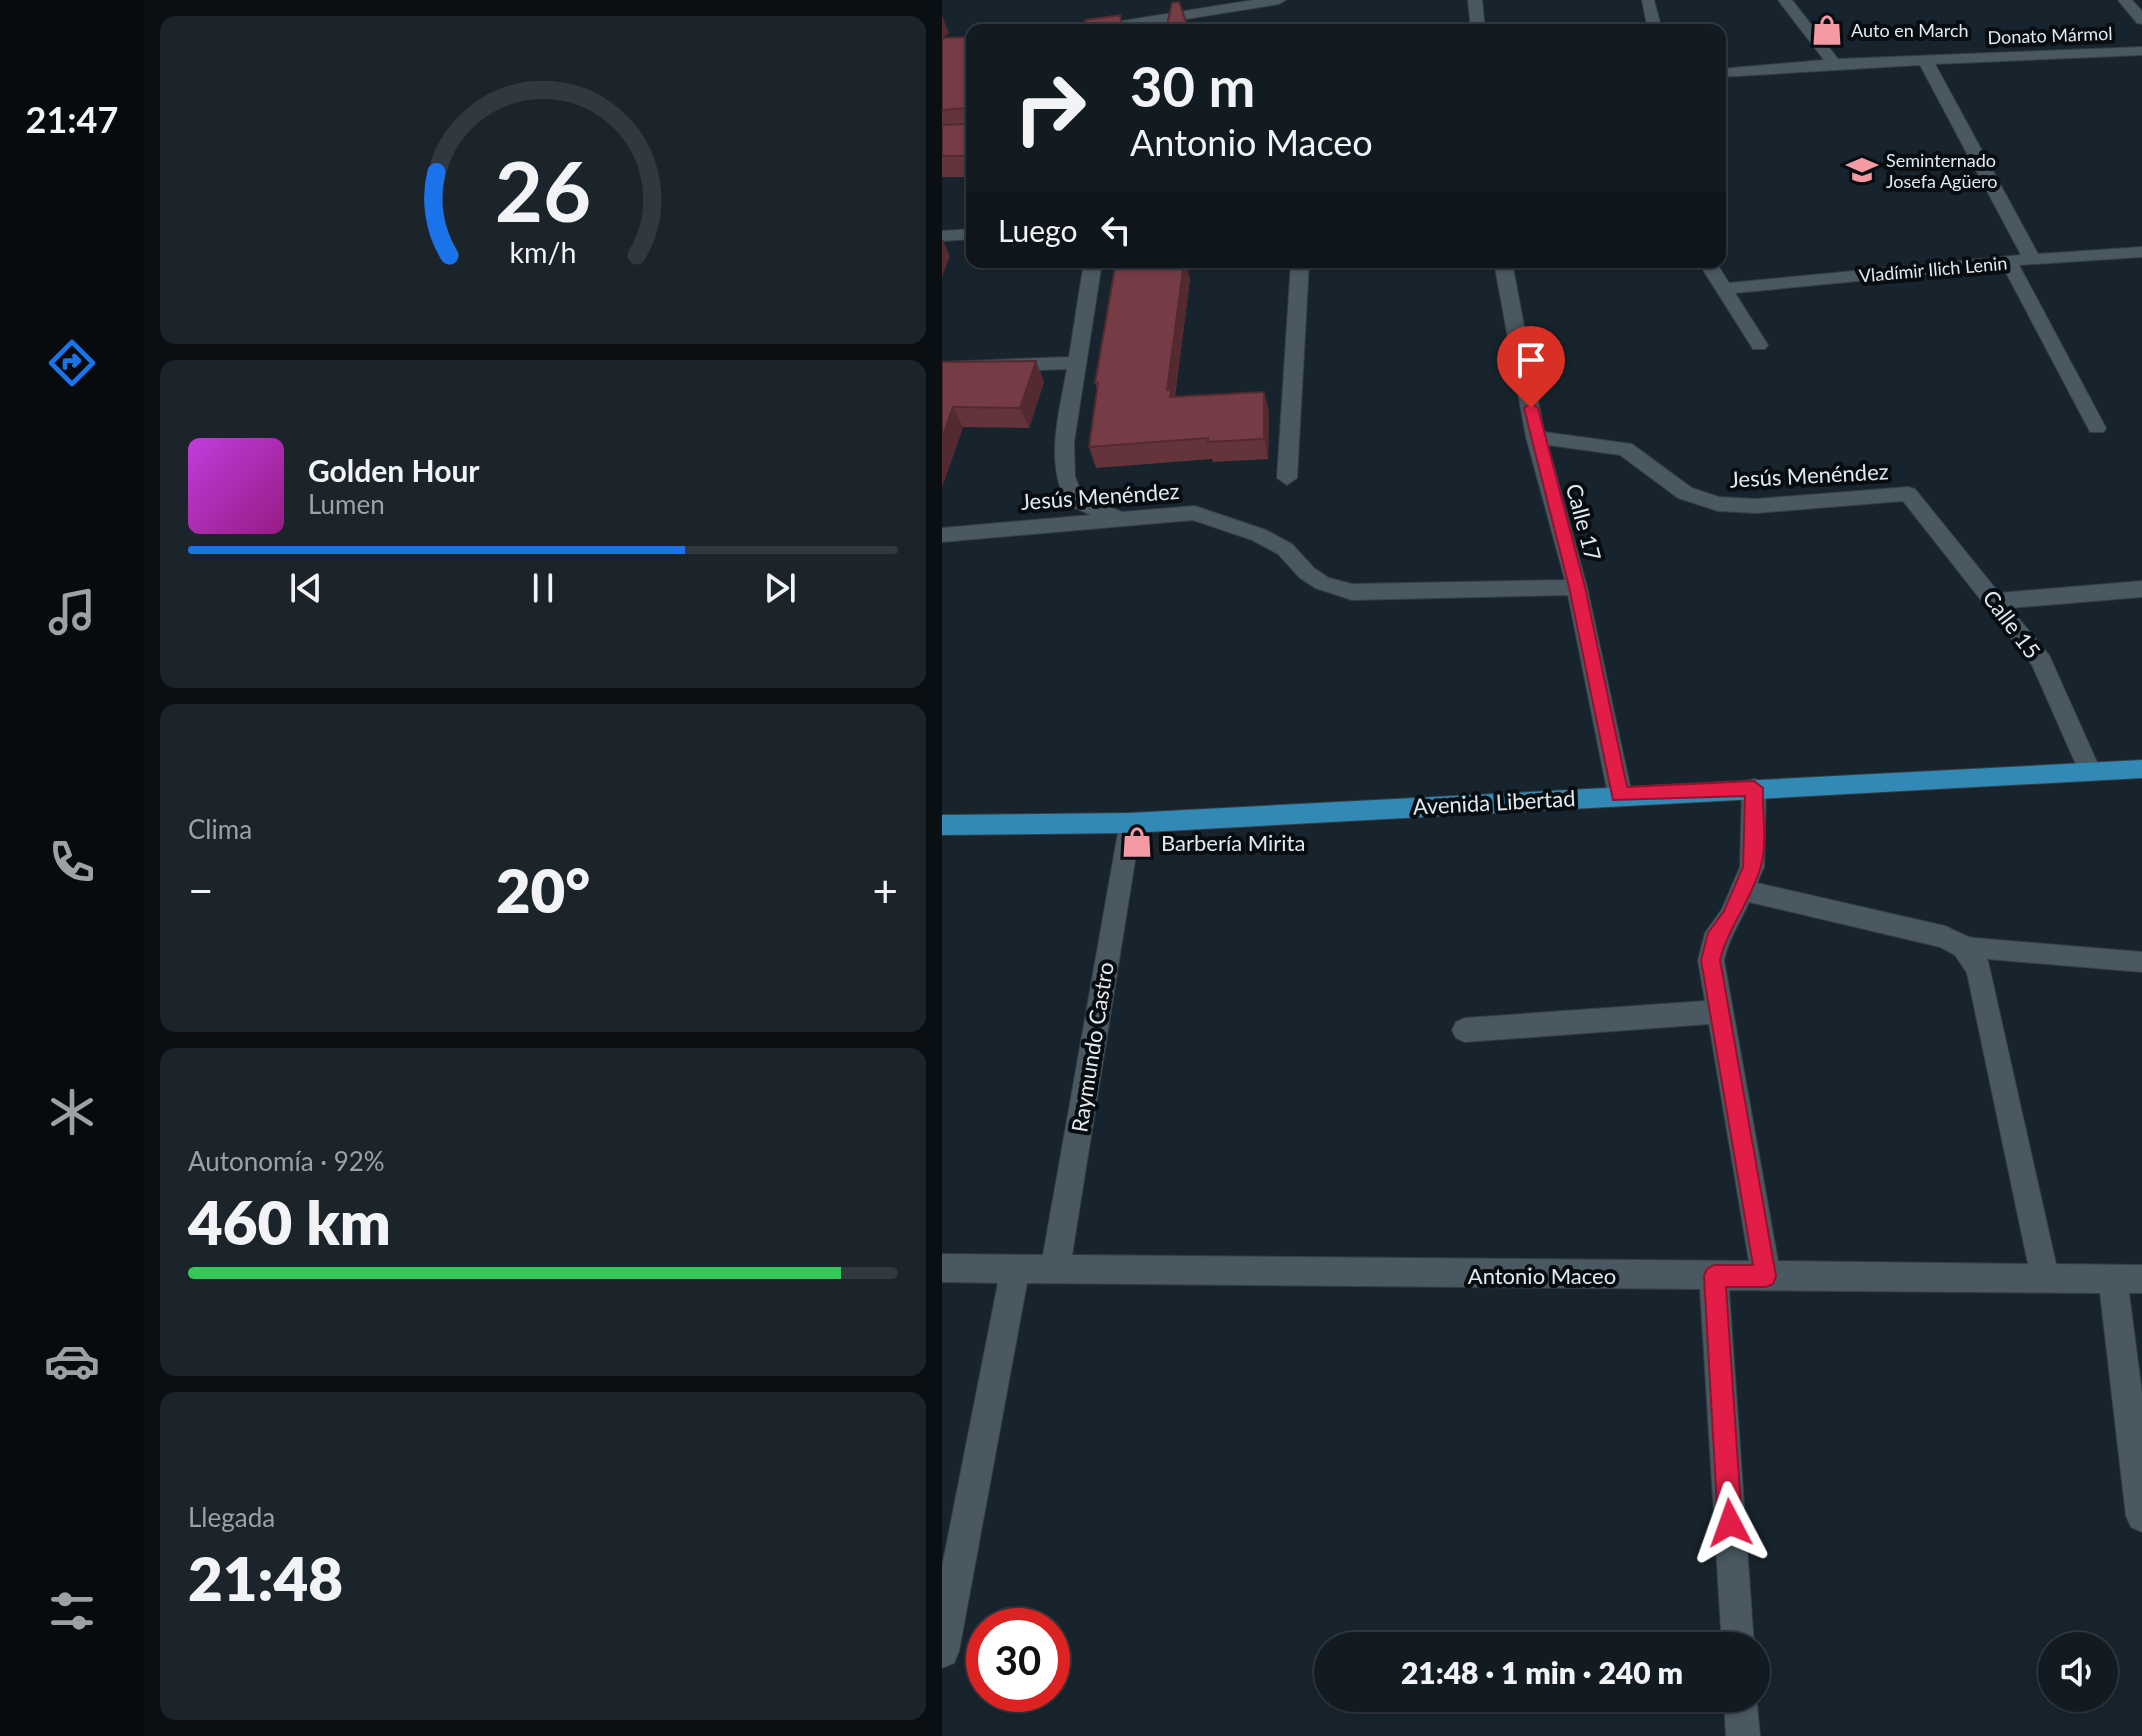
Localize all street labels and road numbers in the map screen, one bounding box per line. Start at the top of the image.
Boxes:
street label: Donato Mármol [1987,22,2113,48]
street label: Vladímir Ilich Lenin [1858,252,2008,286]
street label: Jesús Menéndez [1729,457,1889,493]
street label: Jesús Menéndez [1020,477,1180,515]
street label: Calle 17 [1561,480,1607,564]
street label: Calle 15 [1978,584,2046,664]
street label: Avenida Libertad [1412,784,1576,820]
street label: Raymundo Castro [1065,960,1119,1134]
street label: Antonio Maceo [1468,1262,1616,1289]

